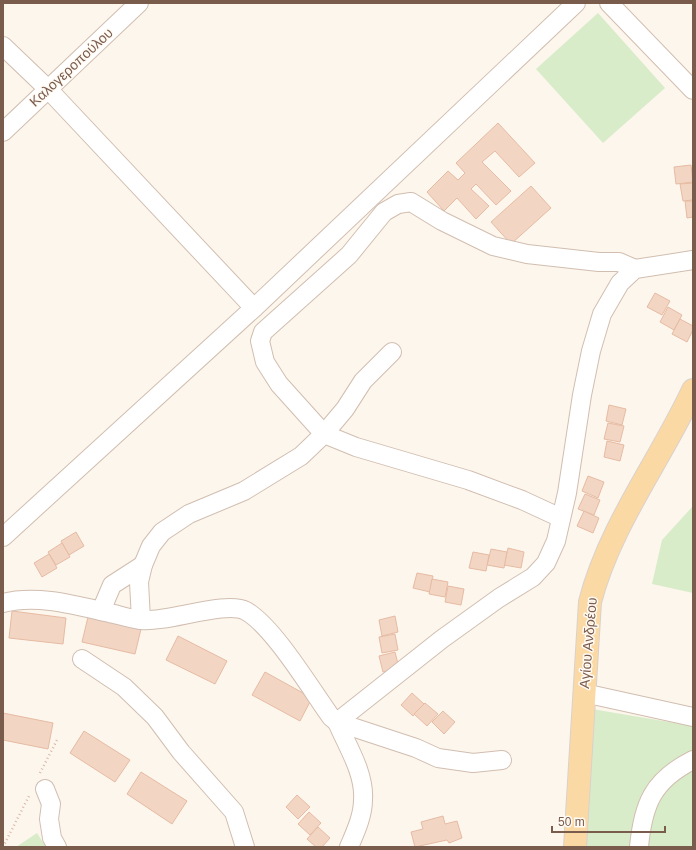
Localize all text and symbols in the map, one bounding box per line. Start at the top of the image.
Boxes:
street label: Καλογεροπούλου [26,24,116,110]
street label: Αγίου Ανδρέου [576,597,600,689]
scale bar [552,808,665,834]
text: 50 m [558,815,585,829]

